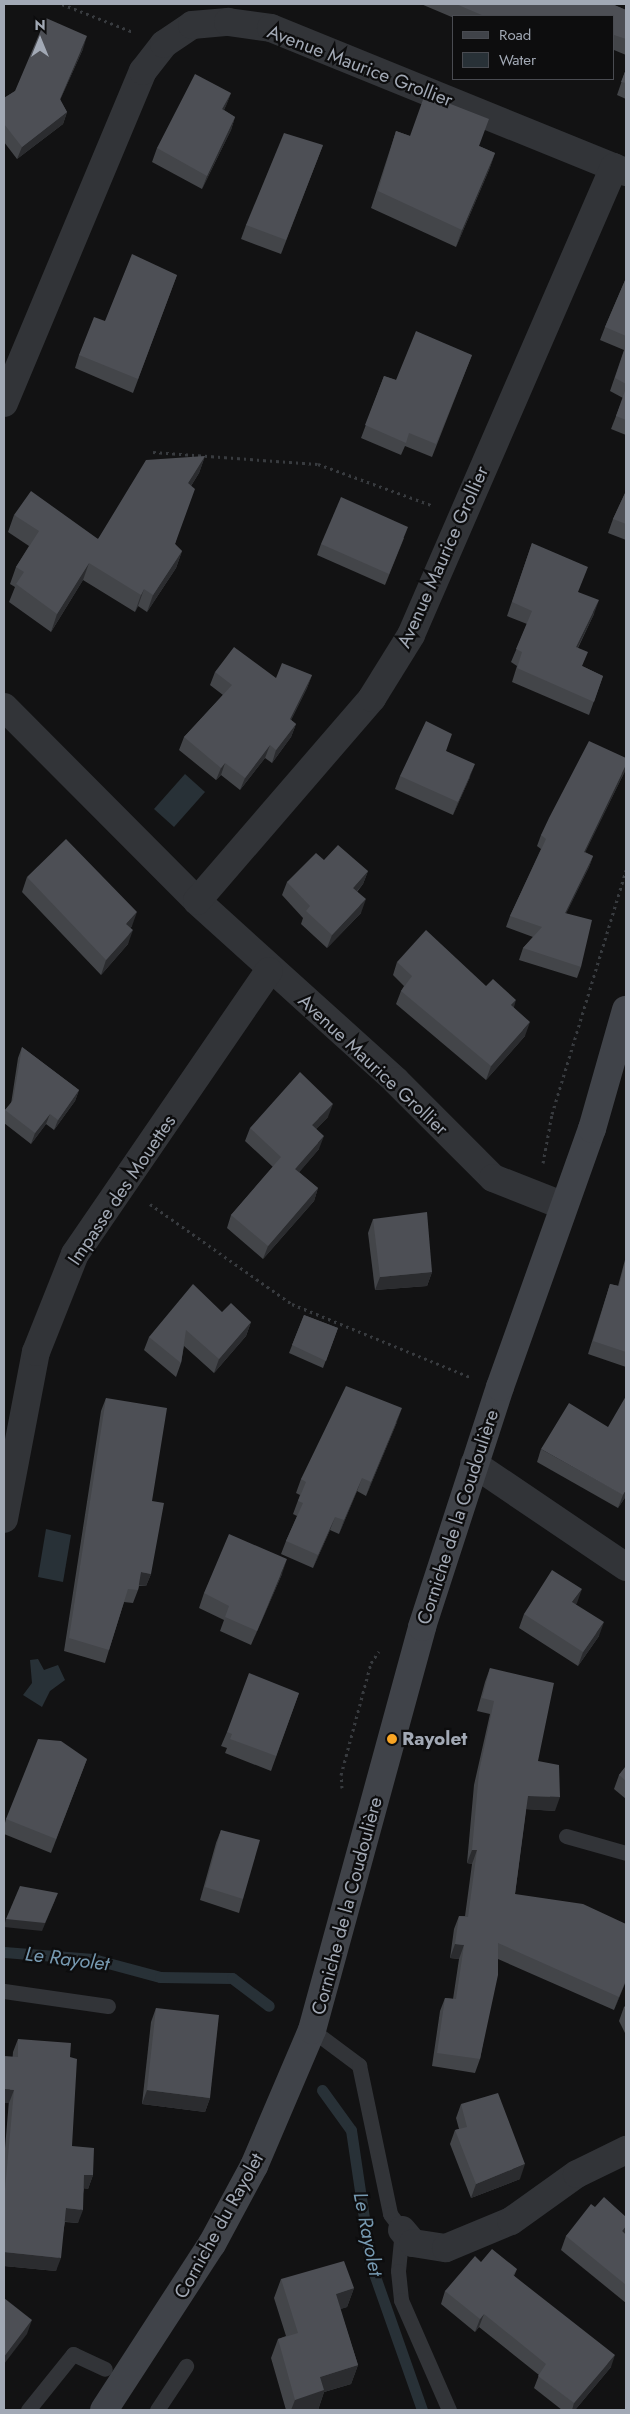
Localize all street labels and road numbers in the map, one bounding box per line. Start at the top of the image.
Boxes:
street label: Avenue Maurice Grollier [264,20,456,112]
street label: Avenue Maurice Grollier [393,463,493,651]
street label: Avenue Maurice Grollier [293,990,453,1140]
street label: Impasse des Mouettes [63,1111,181,1269]
street label: Corniche de la Coudoulière [412,1407,504,1627]
street label: Corniche de la Coudoulière [307,1795,387,2017]
street label: Corniche du Rayolet [170,2149,268,2303]

